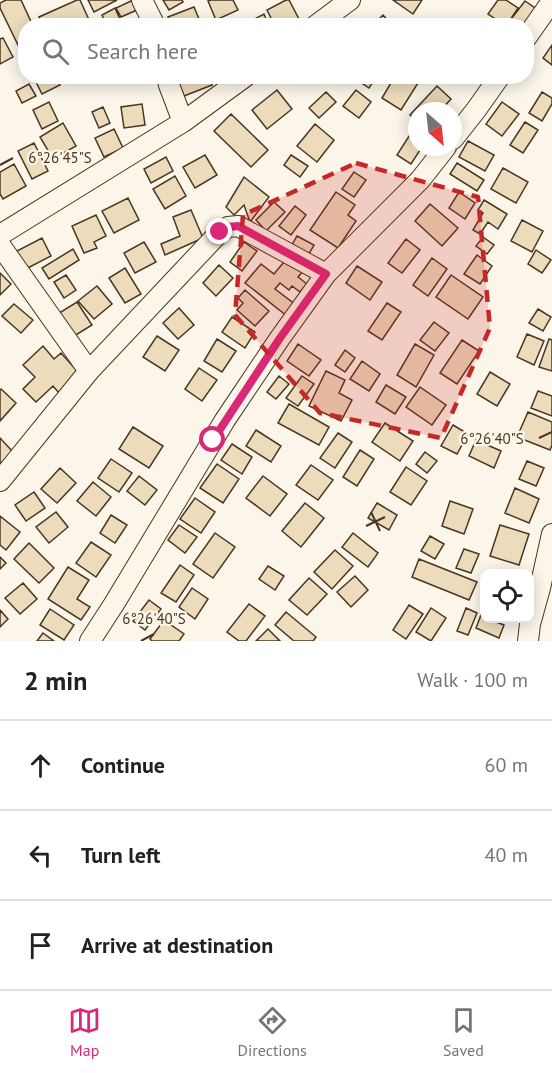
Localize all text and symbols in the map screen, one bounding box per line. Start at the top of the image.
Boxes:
search box [18,18,534,84]
icon: search [39,35,72,68]
text: Search here [87,37,198,65]
north arrow [408,102,462,156]
text: 6°26'45"S [28,148,92,167]
route end [206,218,232,244]
route start [199,426,225,452]
text: 6°26'40"S [460,429,524,448]
map controls [480,569,534,623]
button: locate [480,569,534,623]
text: 6°26'40"S [122,609,186,628]
text: 2 min [24,664,87,697]
text: Walk · 100 m [417,667,528,693]
icon: ahead [24,749,57,782]
text: Continue [81,751,165,779]
text: 60 m [485,752,528,778]
icon: left [24,839,57,872]
text: Turn left [81,841,161,869]
text: 40 m [485,842,528,868]
icon: arrive [24,929,57,962]
text: Arrive at destination [81,931,273,959]
tab: Map [68,1004,101,1060]
tab: Directions [238,1004,307,1060]
tab: Saved [443,1004,484,1060]

